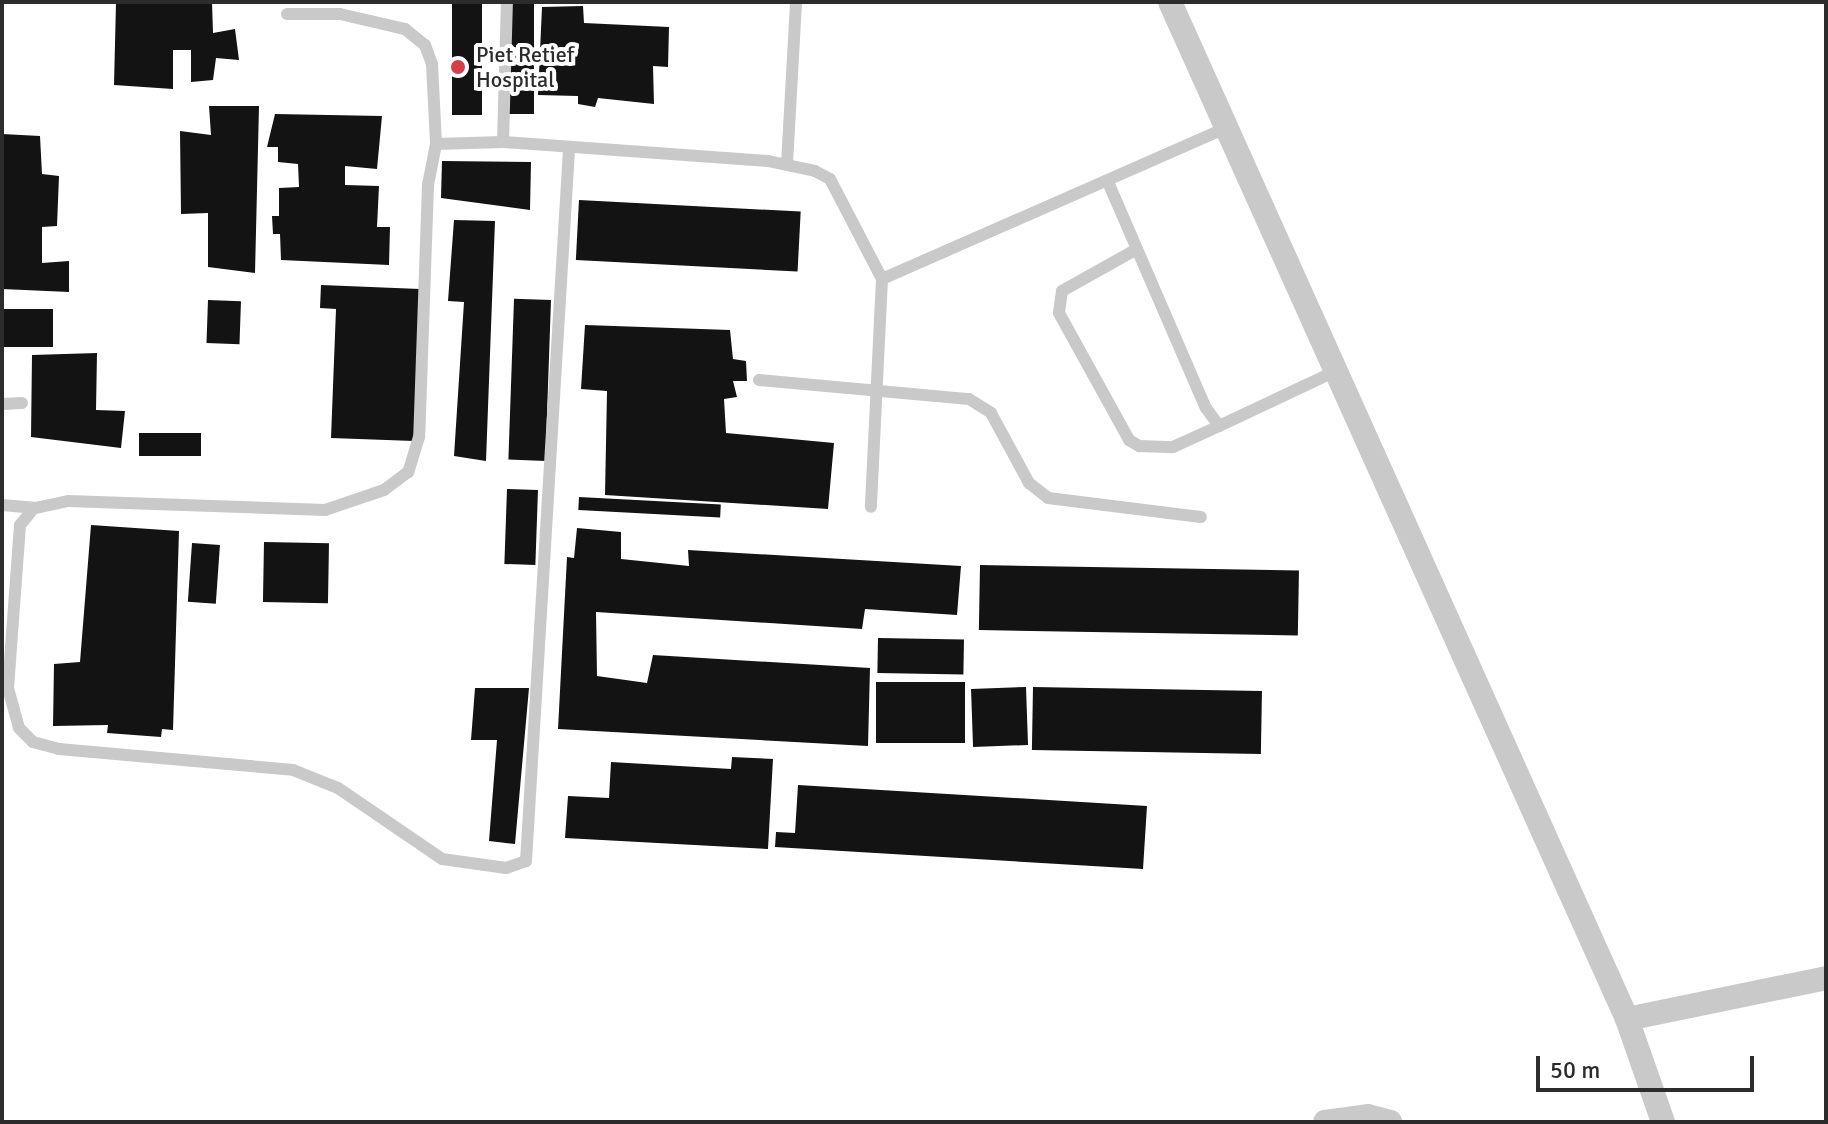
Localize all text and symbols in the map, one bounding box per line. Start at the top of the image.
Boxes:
place label: Piet Retief Hospital [476,41,574,92]
marker: Piet Retief Hospital [447,56,469,78]
scale bar [1540,1040,1758,1090]
text: 50 m [1550,1055,1600,1085]

